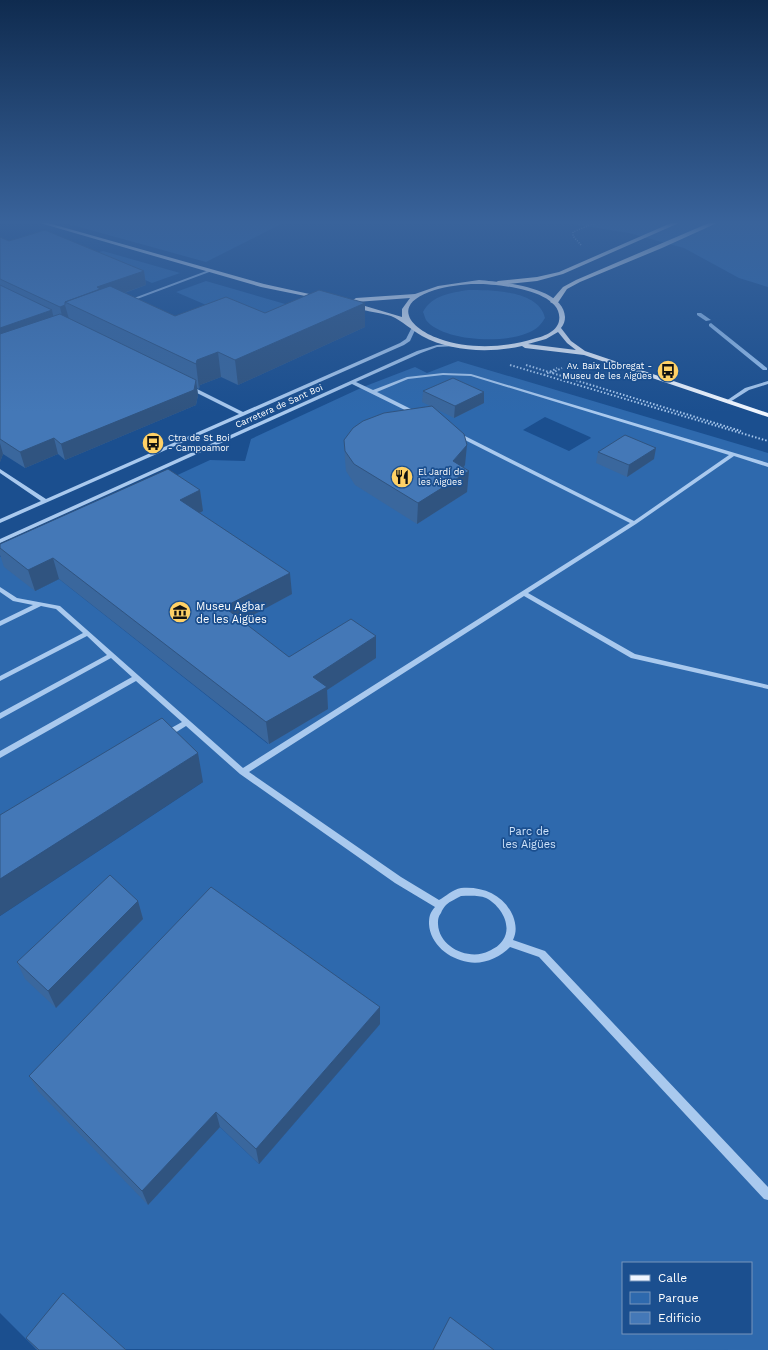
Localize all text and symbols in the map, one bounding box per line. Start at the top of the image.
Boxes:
bus stop icon: Av. Baix Llobregat - Museu de les Aigües [655,358,681,384]
place label: Av. Baix Llobregat - Museu de les Aigües [562,361,652,381]
street label: Carretera de Sant Boi [234,382,324,430]
bus stop icon: Ctra de St Boi - Campoamor [140,430,166,456]
place label: Ctra de St Boi - Campoamor [168,433,230,453]
restaurant icon: El Jardí de les Aigües [389,464,415,490]
place label: El Jardí de les Aigües [418,467,465,487]
museum icon: Museu Agbar de les Aigües [167,599,193,625]
place label: Museu Agbar de les Aigües [196,600,267,626]
park label: Parc de les Aigües [502,825,556,851]
legend [622,1262,752,1334]
text: Calle [658,1271,687,1285]
text: Parque [658,1291,699,1305]
text: Edificio [658,1311,701,1325]

